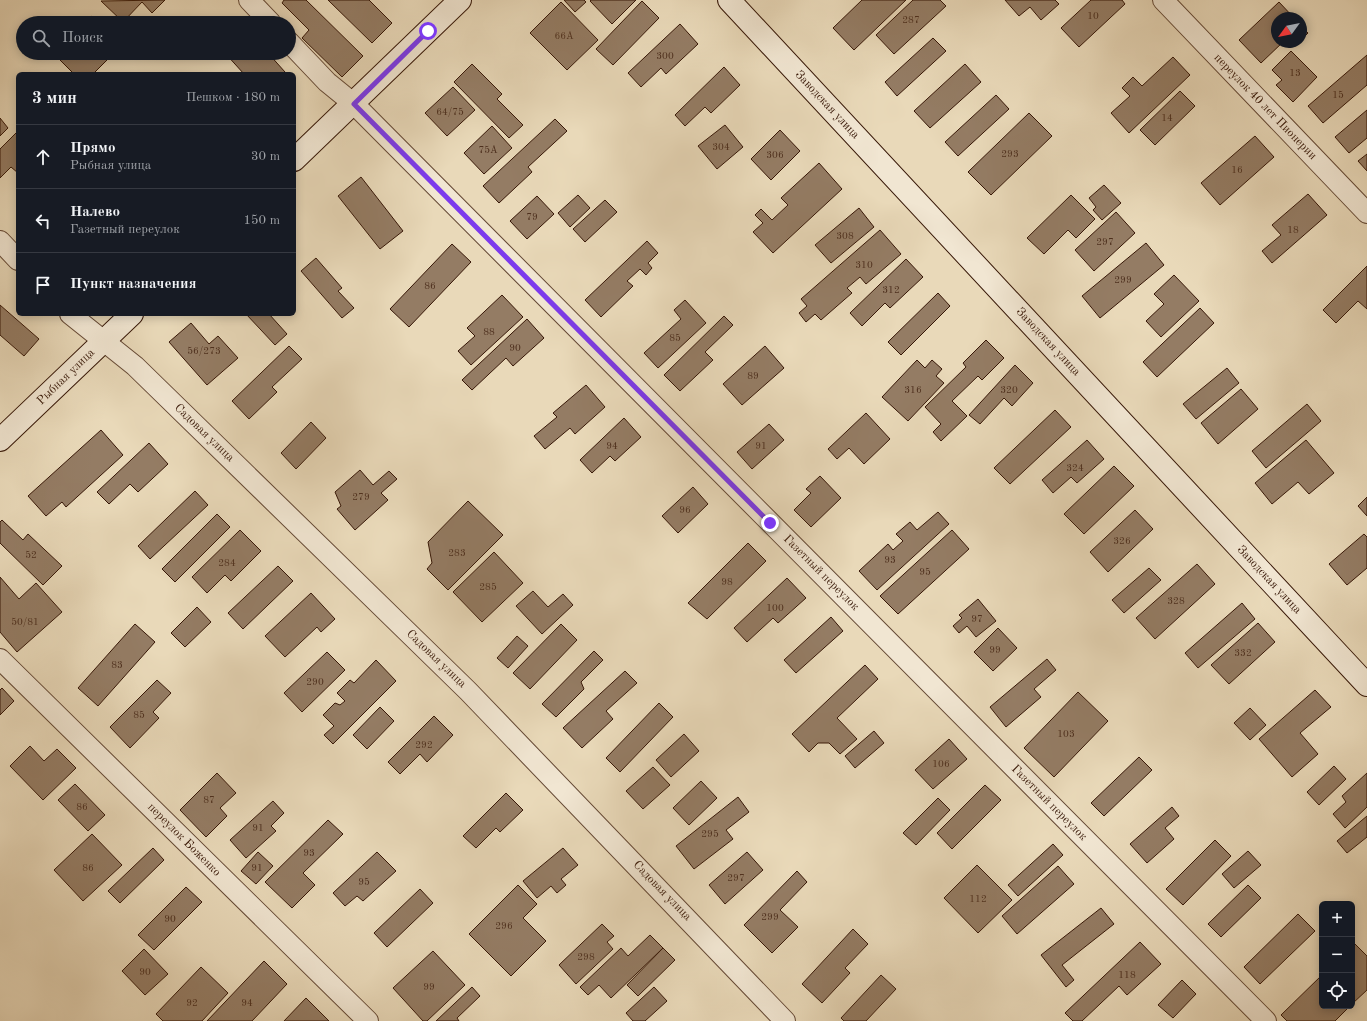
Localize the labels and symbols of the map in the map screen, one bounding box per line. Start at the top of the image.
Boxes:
house number: 10 [1087,11,1099,21]
north arrow [1271,12,1307,48]
house number: 287 [902,15,920,25]
route start [419,22,437,40]
house number: 66А [554,31,574,41]
house number: 300 [656,51,674,61]
street label: переулок 40 лет Пионерии [1211,52,1319,162]
house number: 13 [1289,68,1301,78]
street label: Заводская улица [793,69,861,141]
house number: 15 [1332,90,1344,100]
house number: 64/75 [436,107,464,117]
house number: 14 [1161,113,1173,123]
house number: 304 [712,142,730,152]
house number: 75А [478,145,498,155]
house number: 293 [1001,149,1019,159]
house number: 306 [766,150,784,160]
house number: 16 [1231,165,1243,175]
house number: 79 [526,212,538,222]
house number: 18 [1287,225,1299,235]
house number: 308 [836,231,854,241]
house number: 297 [1096,237,1114,247]
house number: 310 [855,260,873,270]
house number: 299 [1114,275,1132,285]
house number: 86 [424,281,436,291]
house number: 312 [882,285,900,295]
street label: Заводская улица [1014,306,1082,378]
house number: 88 [483,327,495,337]
house number: 85 [669,333,681,343]
house number: 90 [509,343,521,353]
house number: 56/273 [187,346,221,356]
street label: Рыбная улица [35,347,97,407]
house number: 89 [747,371,759,381]
house number: 316 [904,385,922,395]
house number: 320 [1000,385,1018,395]
street label: Садовая улица [172,402,236,464]
house number: 94 [606,441,618,451]
house number: 91 [755,441,767,451]
house number: 324 [1066,463,1084,473]
house number: 279 [352,492,370,502]
house number: 96 [679,505,691,515]
route end [761,514,779,532]
street label: Газетный переулок [781,533,861,613]
house number: 326 [1113,536,1131,546]
street label: Заводская улица [1235,544,1303,616]
house number: 283 [448,548,466,558]
house number: 52 [25,550,37,560]
house number: 93 [884,555,896,565]
house number: 284 [218,558,236,568]
house number: 95 [919,567,931,577]
house number: 98 [721,577,733,587]
house number: 285 [479,582,497,592]
house number: 328 [1167,596,1185,606]
house number: 100 [766,603,784,613]
house number: 97 [971,614,983,624]
house number: 50/81 [11,617,39,627]
street label: Садовая улица [404,628,468,690]
house number: 99 [989,645,1001,655]
house number: 332 [1234,648,1252,658]
house number: 83 [111,660,123,670]
house number: 290 [306,677,324,687]
house number: 85 [133,710,145,720]
house number: 103 [1057,729,1075,739]
house number: 292 [415,740,433,750]
house number: 106 [932,759,950,769]
street label: Газетный переулок [1009,763,1089,843]
house number: 87 [203,795,215,805]
street label: переулок Боженко [145,801,223,879]
house number: 86 [76,802,88,812]
house number: 91 [252,823,264,833]
house number: 295 [701,829,719,839]
house number: 93 [303,848,315,858]
street label: Садовая улица [631,859,693,923]
house number: 86 [82,863,94,873]
house number: 91 [251,863,263,873]
house number: 297 [727,873,745,883]
house number: 95 [358,877,370,887]
house number: 112 [969,894,987,904]
house number: 299 [761,912,779,922]
house number: 90 [164,914,176,924]
house number: 296 [495,921,513,931]
house number: 298 [577,952,595,962]
house number: 90 [139,967,151,977]
house number: 118 [1118,970,1136,980]
house number: 99 [423,982,435,992]
house number: 92 [186,998,198,1008]
house number: 94 [241,998,253,1008]

